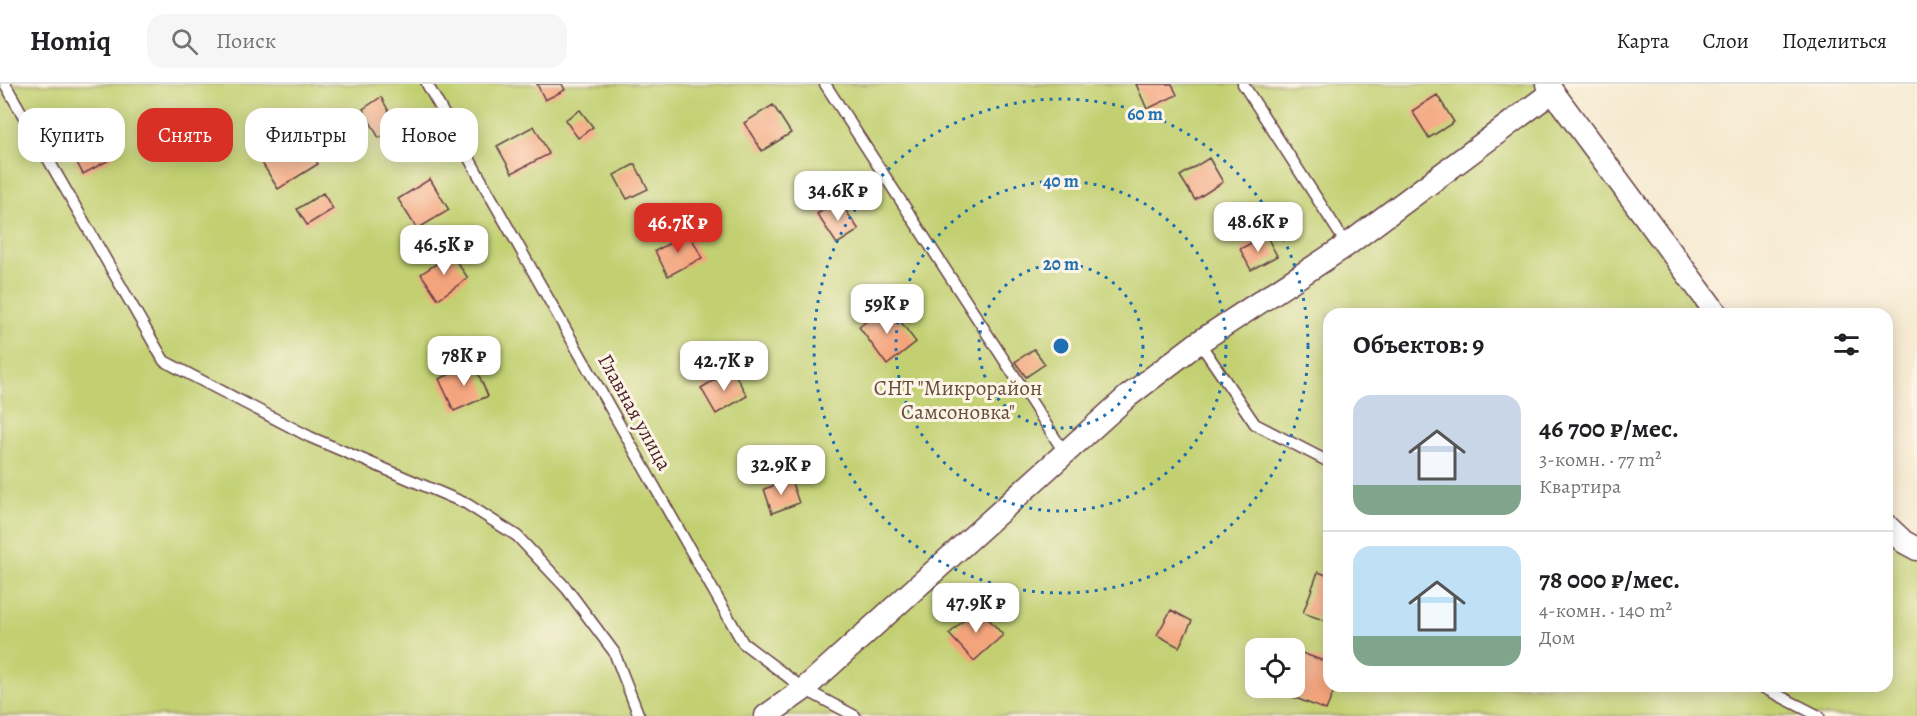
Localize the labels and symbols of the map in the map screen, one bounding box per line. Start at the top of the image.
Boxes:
text: 60 m [1127,102,1163,126]
text: 40 m [1043,169,1079,193]
pin: 34.6K ₽ [783,171,893,222]
pin: 48.6K ₽ [1203,202,1313,253]
pin: 46.7K ₽ [623,203,733,254]
pin: 46.5K ₽ [389,225,499,276]
text: 20 m [1043,252,1079,276]
pin: 59K ₽ [845,284,929,335]
pin: 78K ₽ [422,336,506,387]
centre of rings [1051,336,1071,356]
pin: 42.7K ₽ [669,341,779,392]
street label: Главная улица [591,349,679,476]
park label: СНТ "Микрорайон Самсоновка" [874,374,1042,426]
pin: 32.9K ₽ [726,445,836,496]
pin: 47.9K ₽ [921,583,1031,634]

